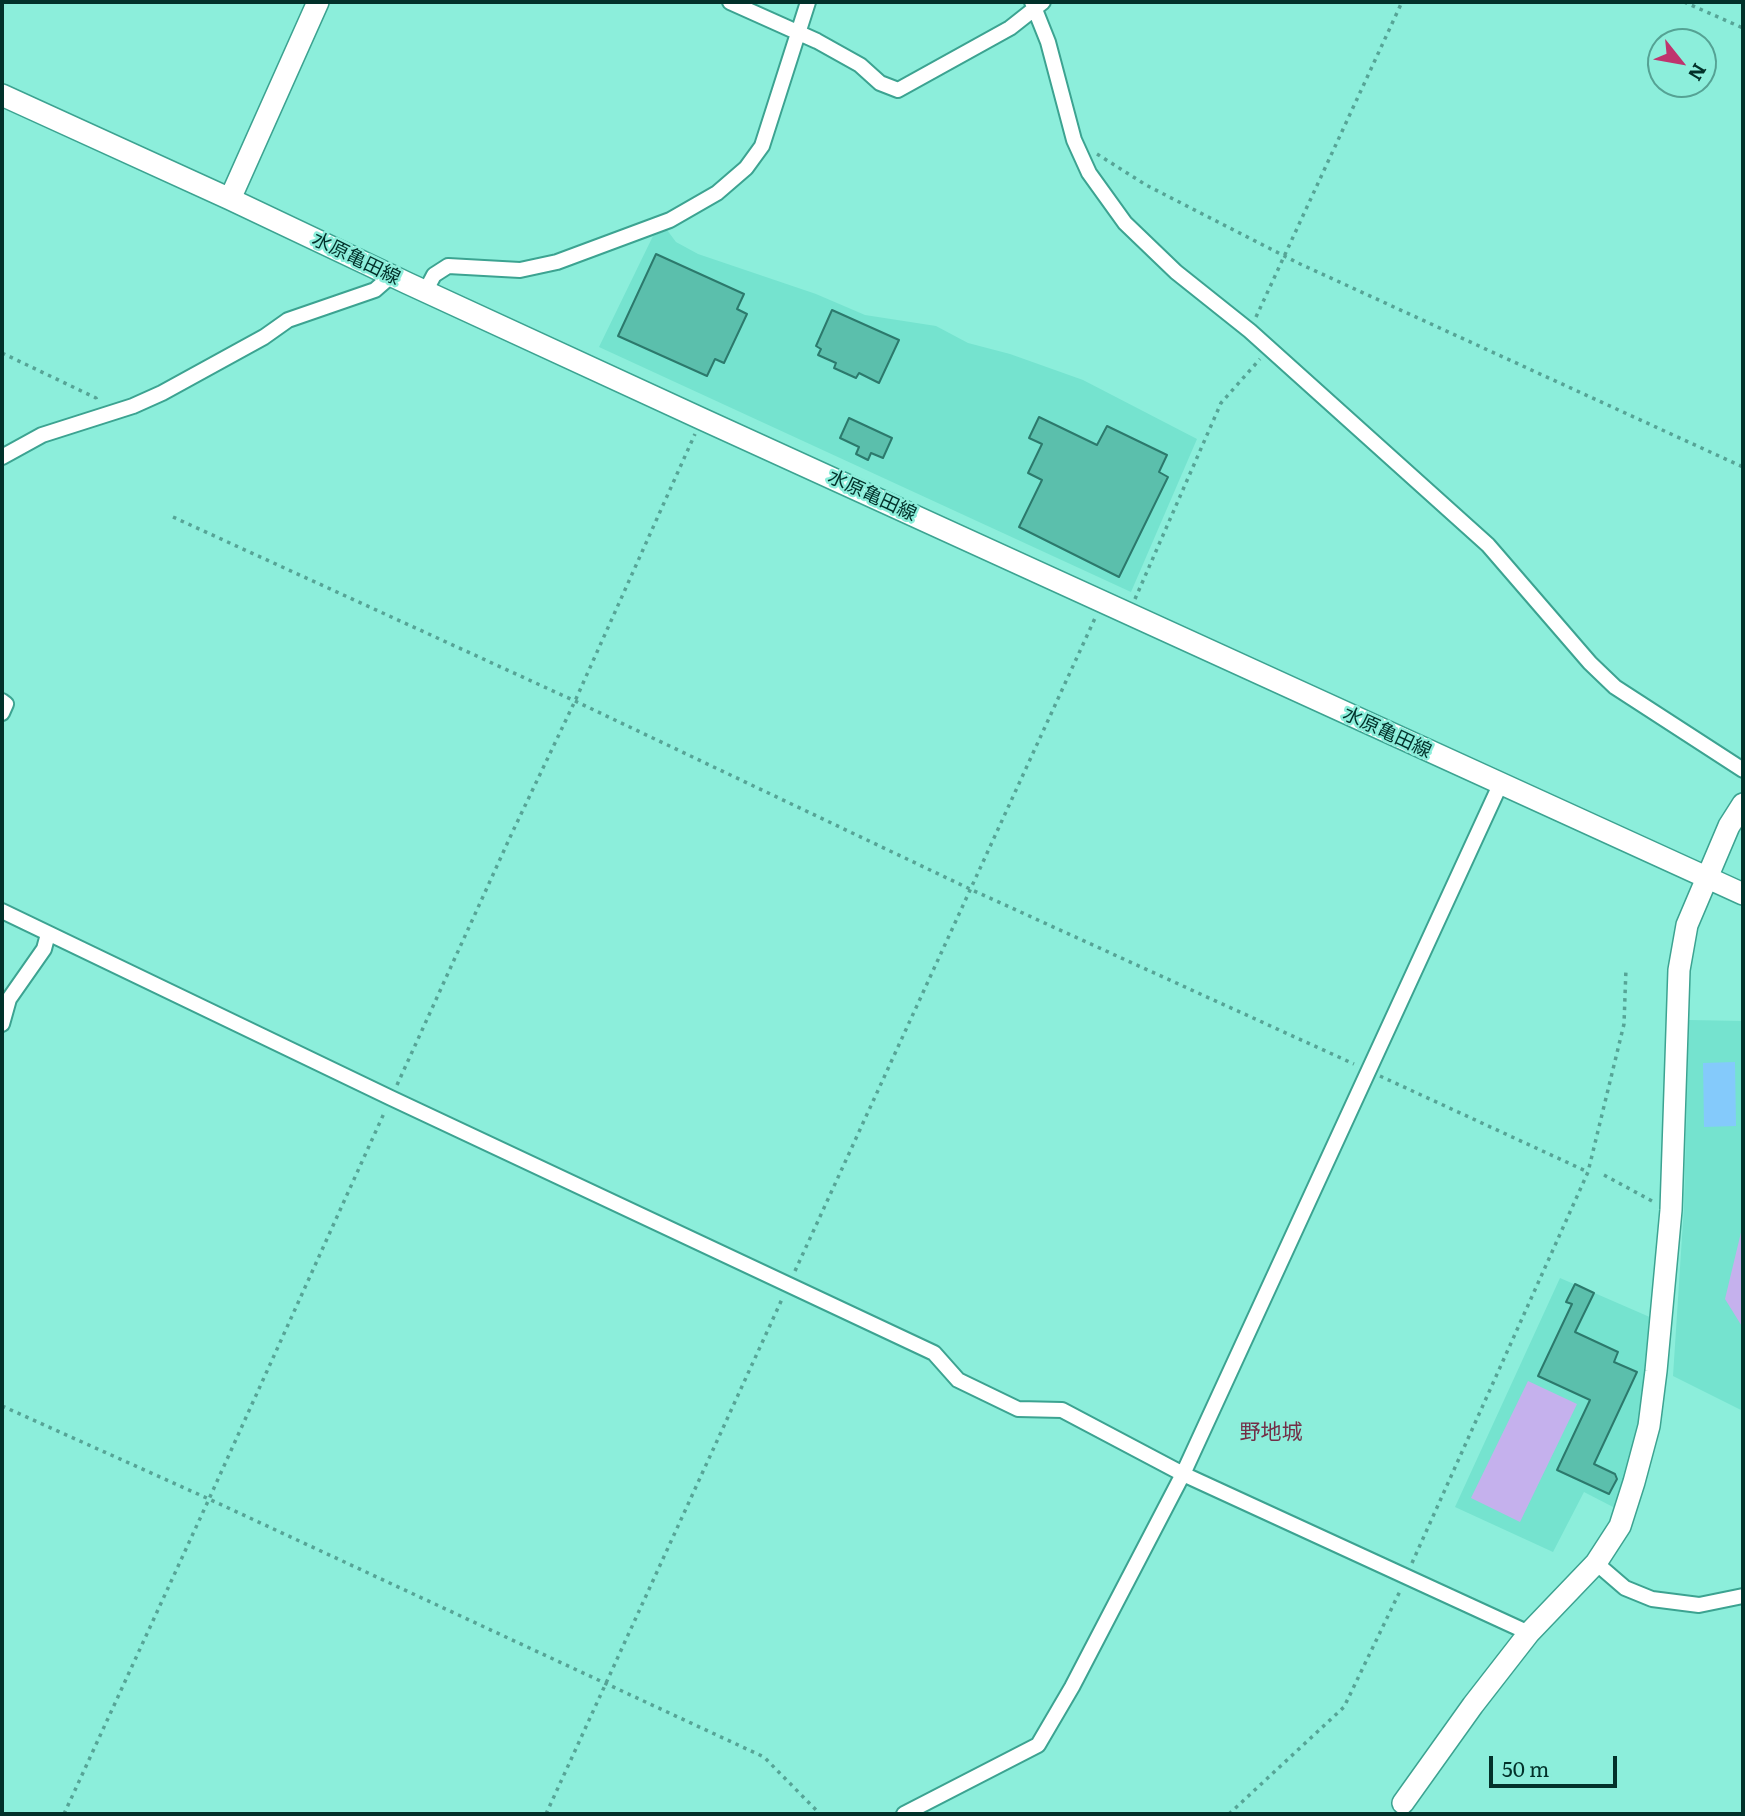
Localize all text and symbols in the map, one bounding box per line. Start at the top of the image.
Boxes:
north arrow [1647,28,1717,98]
text: N [1682,59,1714,87]
street label: 水原亀田線 [308,228,404,290]
street label: 水原亀田線 [824,466,920,526]
street label: 水原亀田線 [1339,703,1435,763]
district label: 野地城 [1240,1420,1302,1446]
scale bar [1493,1742,1621,1786]
text: 50 m [1502,1752,1549,1783]

